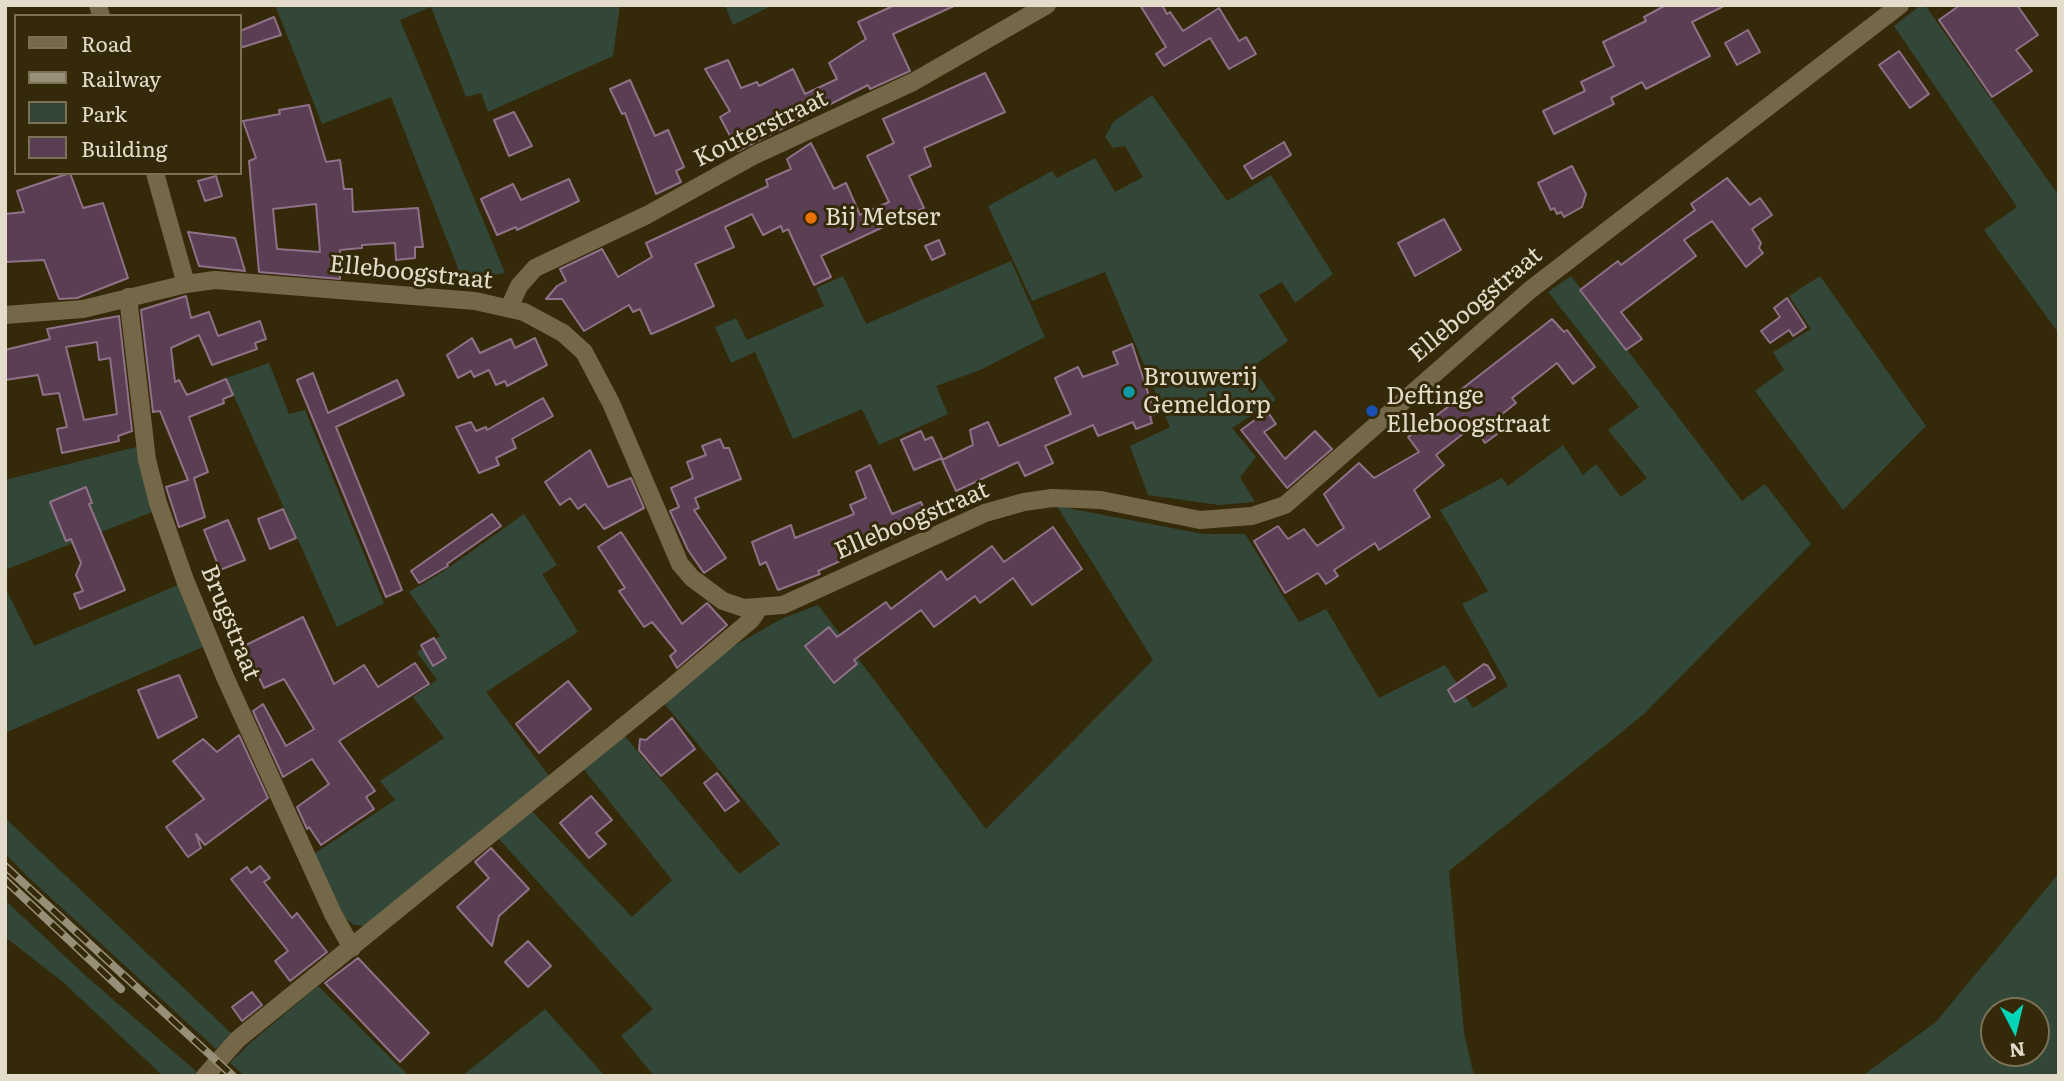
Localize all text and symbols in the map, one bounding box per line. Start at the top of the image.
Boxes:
legend [14,14,242,175]
text: Road [81,27,132,58]
text: Railway [81,62,161,93]
street label: Kouterstraat [689,84,833,174]
text: Park [81,97,127,128]
text: Building [81,132,167,163]
place label: Bij Metser [825,204,940,232]
marker: Bij Metser [803,210,819,226]
street label: Elleboogstraat [1404,241,1548,369]
street label: Elleboogstraat [328,250,494,296]
place label: Brouwerij Gemeldorp [1143,364,1271,420]
place label: Deftinge Elleboogstraat [1386,383,1550,439]
marker: Brouwerij Gemeldorp [1121,384,1137,400]
marker: Deftinge Elleboogstraat [1364,403,1380,419]
street label: Elleboogstraat [831,476,993,566]
street label: Brugstraat [194,561,266,685]
north arrow [1980,997,2050,1067]
text: N [2008,1036,2027,1066]

